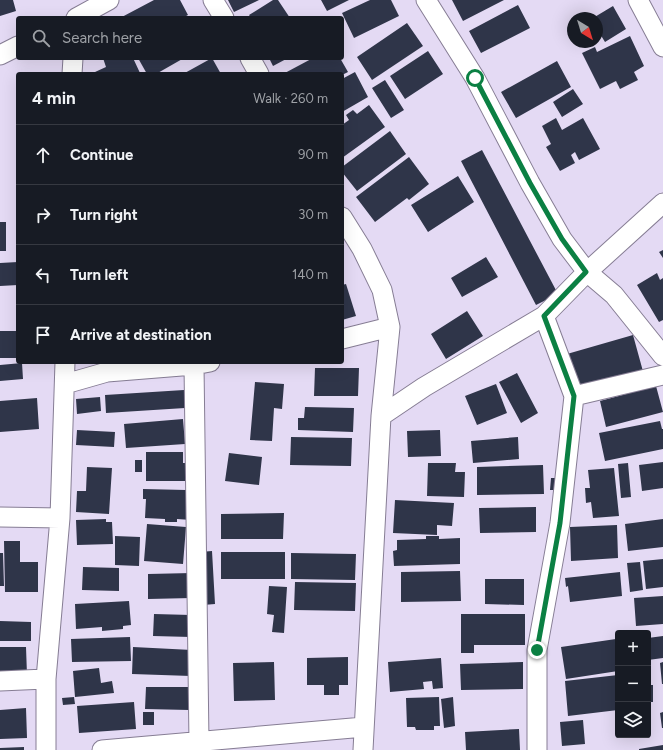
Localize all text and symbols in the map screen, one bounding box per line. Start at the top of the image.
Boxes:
north arrow [567,12,603,48]
search box [16,16,344,60]
icon: search [30,27,52,49]
text: Search here [62,29,142,47]
route start [466,69,484,87]
text: 4 min [32,88,76,108]
text: Walk · 260 m [253,91,328,106]
icon: ahead [32,144,54,166]
text: Continue [70,146,133,164]
text: 90 m [298,147,328,162]
icon: right [32,204,54,226]
text: Turn right [70,206,138,224]
text: 30 m [298,207,328,222]
icon: left [32,264,54,286]
text: Turn left [70,266,128,284]
text: 140 m [292,267,328,282]
icon: arrive [32,324,54,346]
text: Arrive at destination [70,326,211,344]
map controls [615,630,651,738]
button: + [615,630,651,666]
route end [528,641,546,659]
button: − [615,666,651,702]
button: layers [615,702,651,738]

